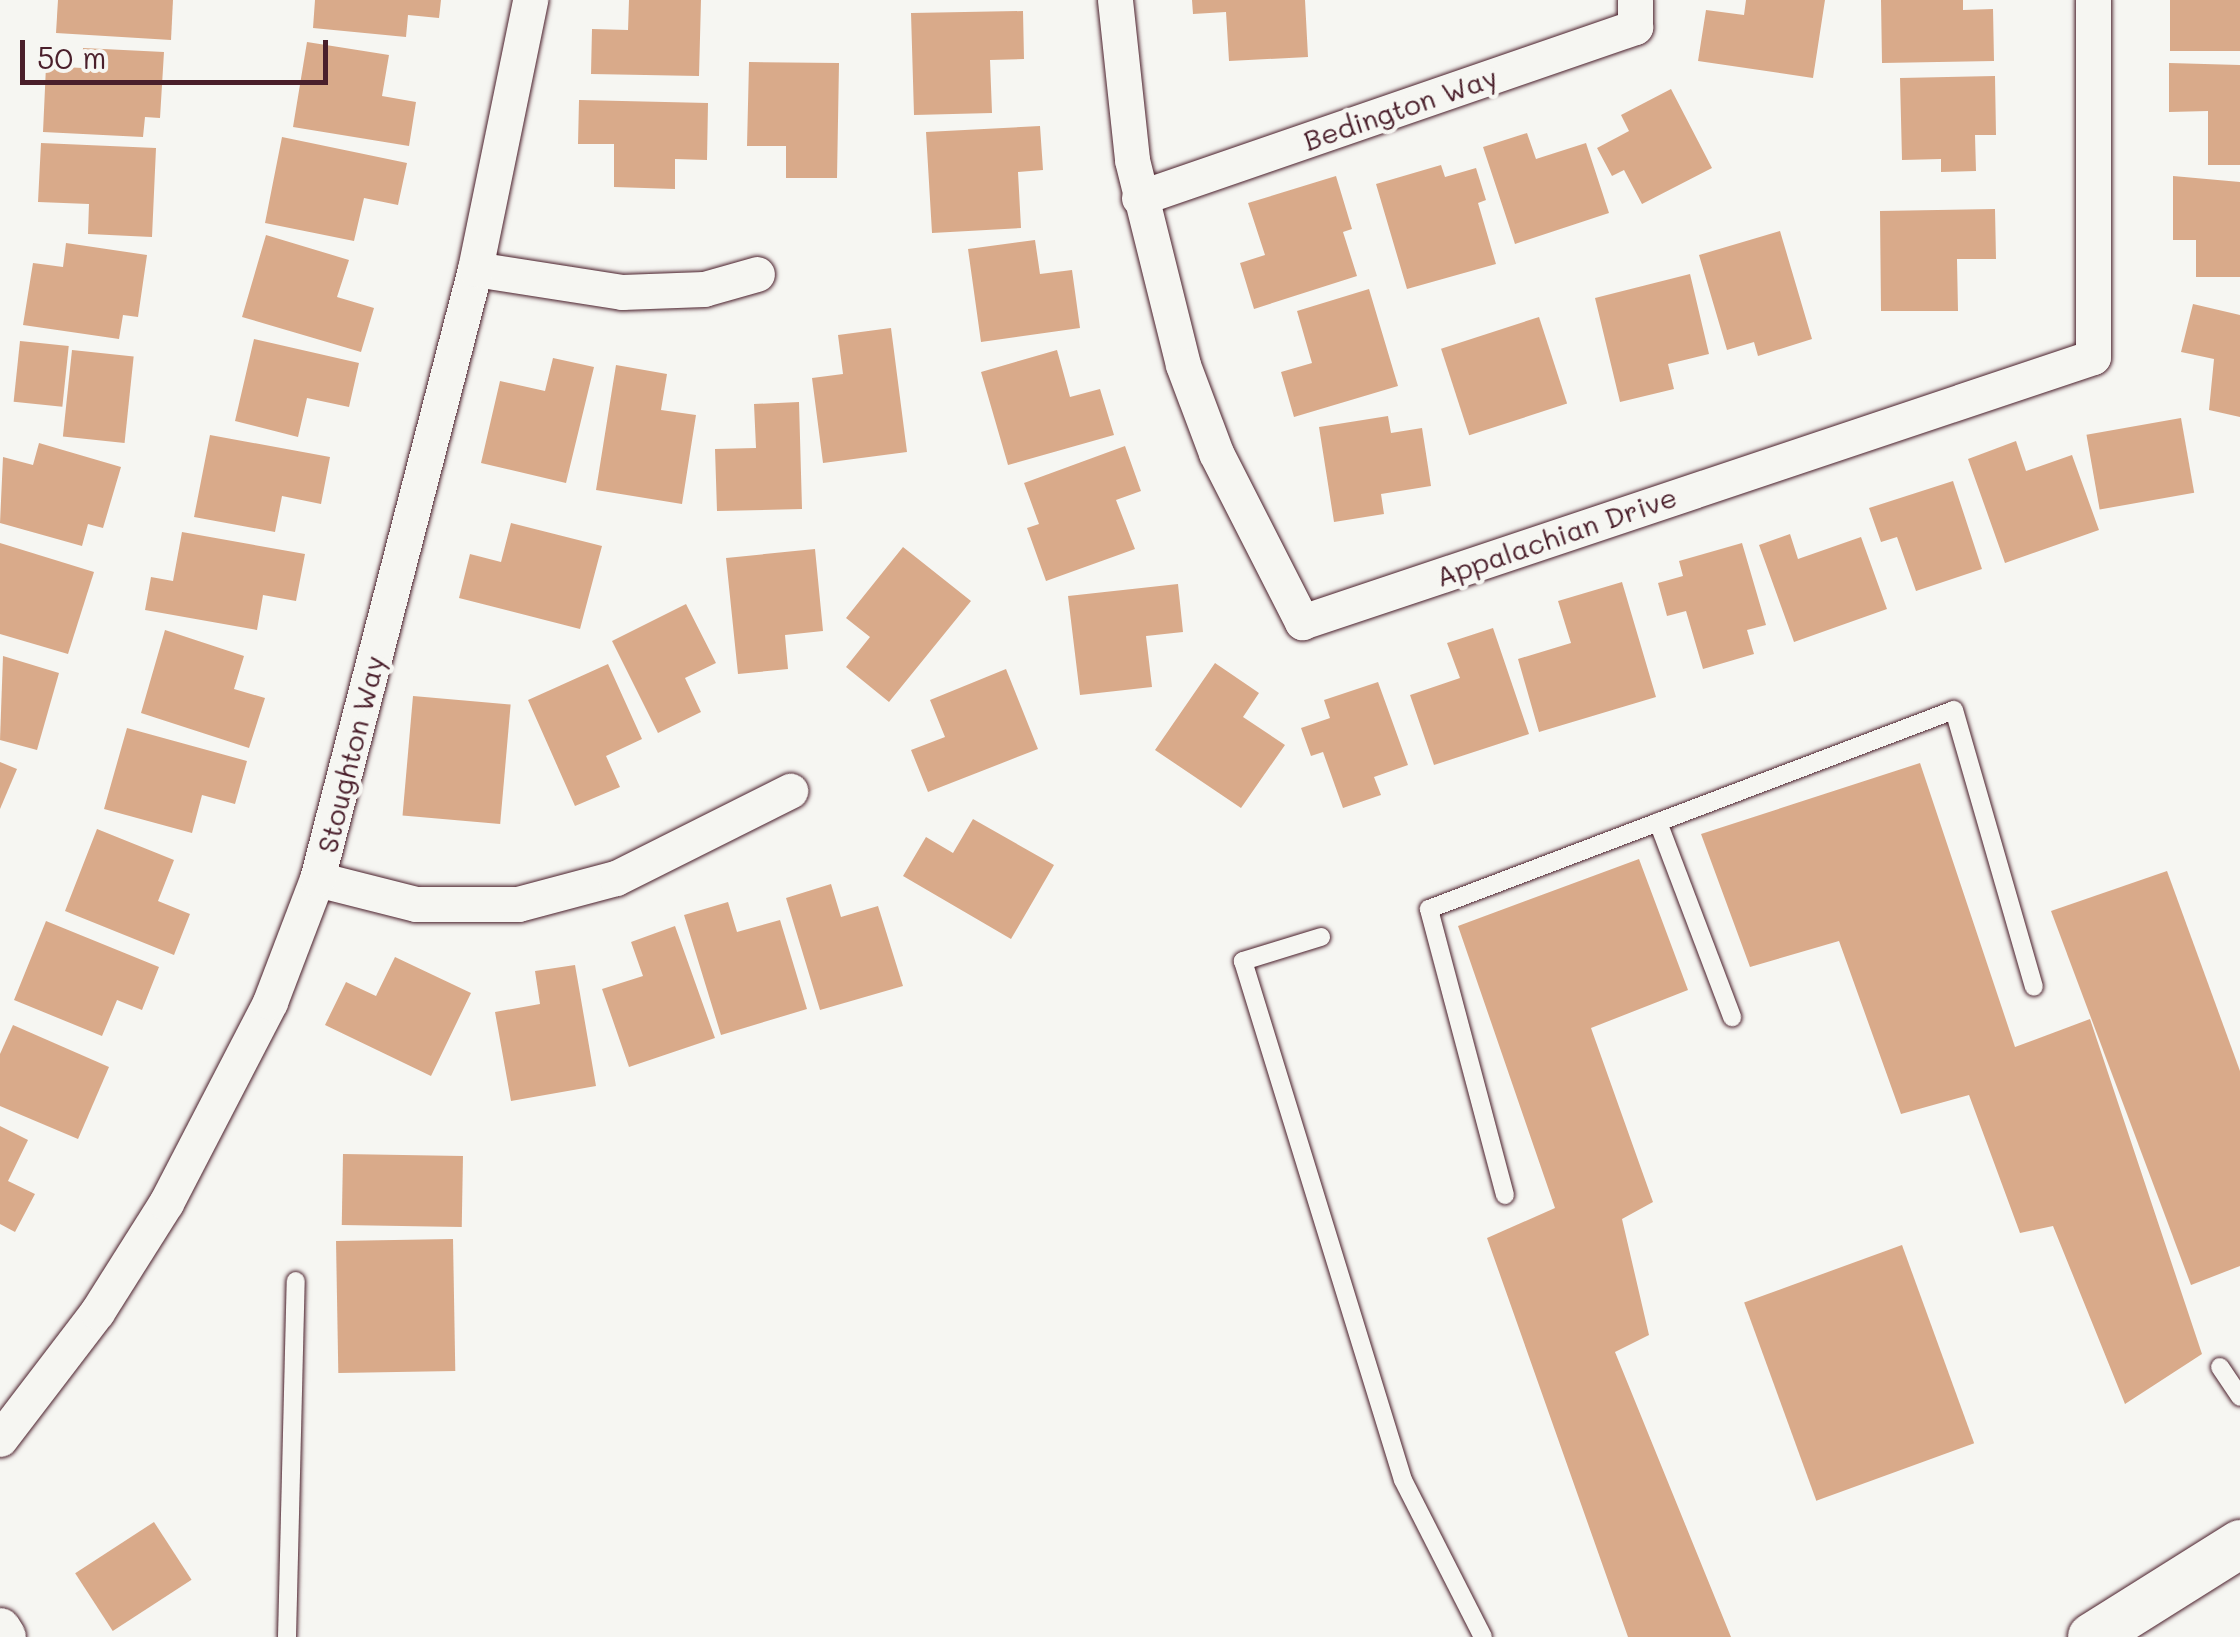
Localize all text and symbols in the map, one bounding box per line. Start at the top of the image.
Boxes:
scale bar [25,20,332,82]
text: 50 m [37,37,107,77]
street label: Bedington Way [1299,59,1501,157]
street label: Appalachian Drive [1431,479,1681,593]
street label: Stoughton Way [309,652,391,856]

